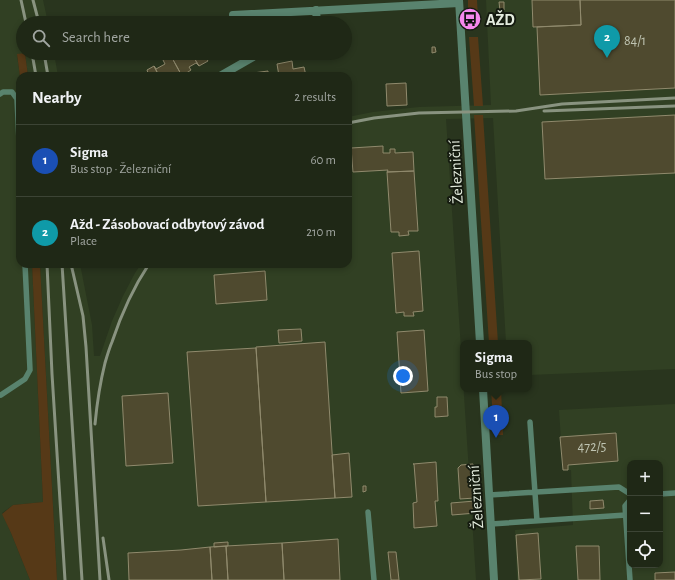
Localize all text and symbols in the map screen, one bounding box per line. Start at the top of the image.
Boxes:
bus stop icon: AŽD [457,6,483,32]
place label: AŽD [486,10,515,28]
search box [16,16,352,60]
pin: 2 [594,25,620,58]
icon: search [30,27,52,49]
text: Search here [62,30,130,45]
house number: 84/1 [624,34,646,48]
text: Nearby [32,89,82,106]
text: 2 results [294,91,336,104]
street label: Železniční [444,140,466,204]
text: Sigma [70,145,108,160]
text: 1 [43,154,47,167]
text: 60 m [310,154,336,167]
text: Bus stop · Železniční [70,163,171,176]
text: Ažd - Zásobovací odbytový závod [70,217,264,232]
text: 2 [42,226,48,239]
text: 210 m [306,226,336,239]
text: Place [70,235,97,248]
popup [460,340,532,392]
text: Sigma [475,350,513,365]
your location [393,366,413,386]
text: Bus stop [475,368,517,381]
pin: 1 [483,405,509,438]
house number: 472/5 [578,440,607,454]
map controls [627,460,663,568]
button: + [627,460,663,496]
street label: Železniční [464,465,486,529]
button: − [627,496,663,532]
button: locate [627,532,663,568]

